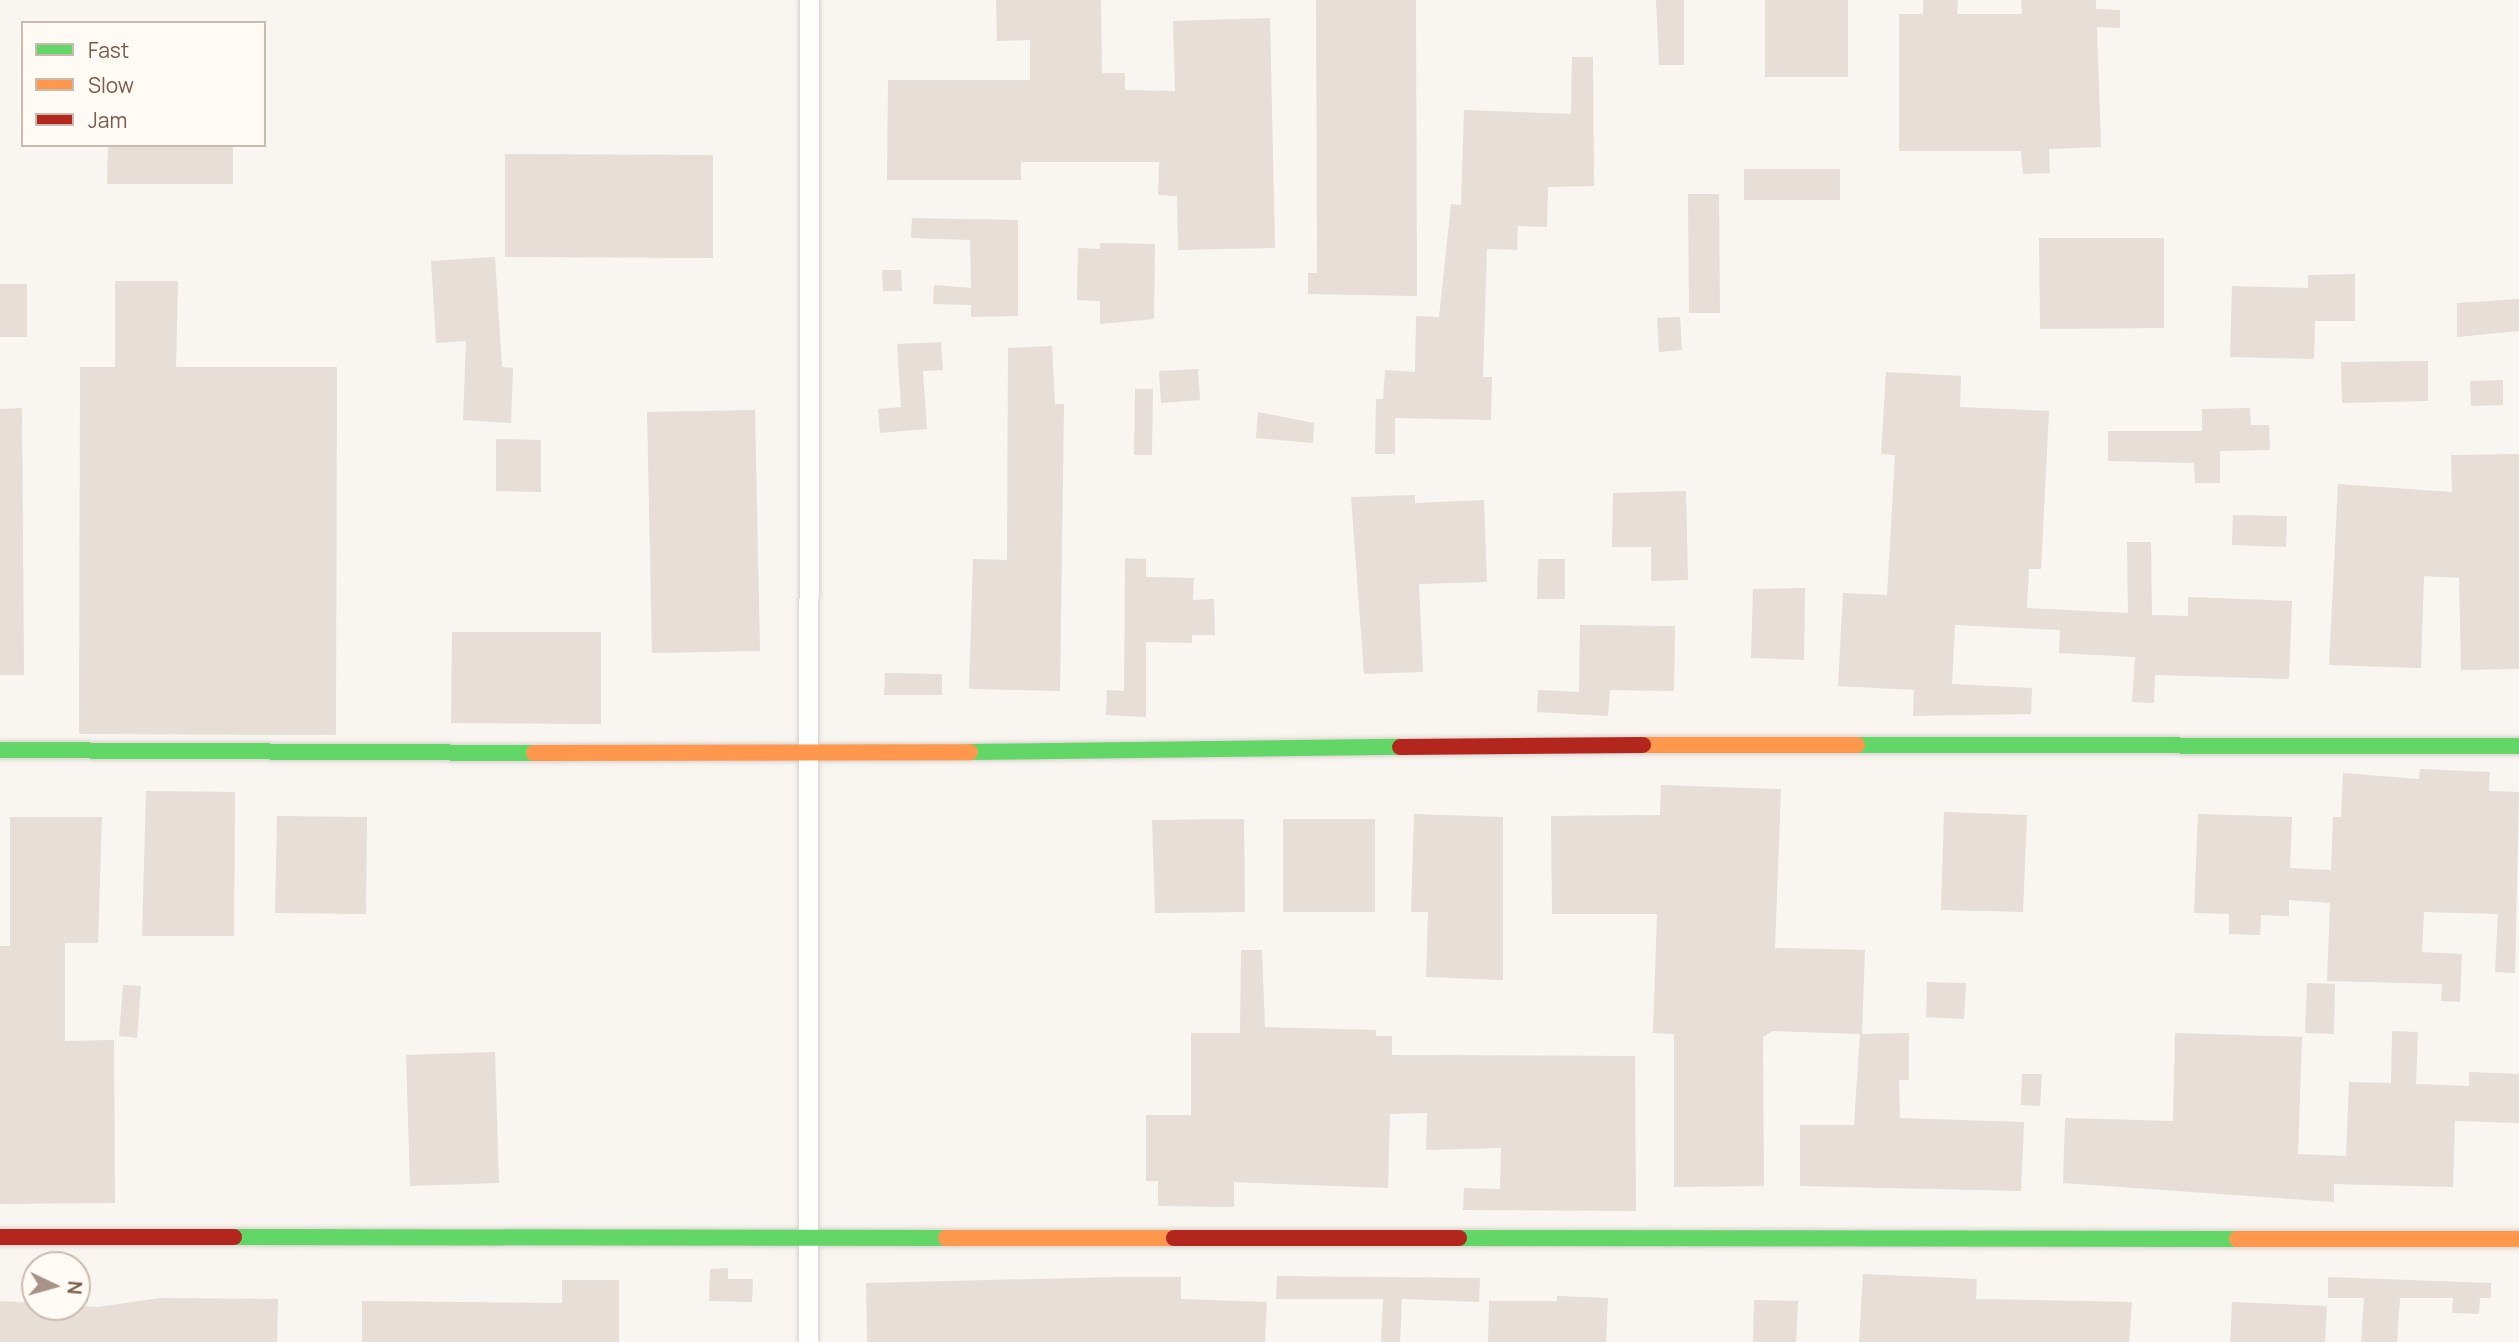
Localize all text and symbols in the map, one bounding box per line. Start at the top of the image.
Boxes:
legend [21,21,266,147]
text: Fast [88,36,129,64]
text: Slow [88,71,134,99]
text: Jam [88,106,127,134]
north arrow [21,1251,91,1321]
text: N [61,1280,88,1296]

